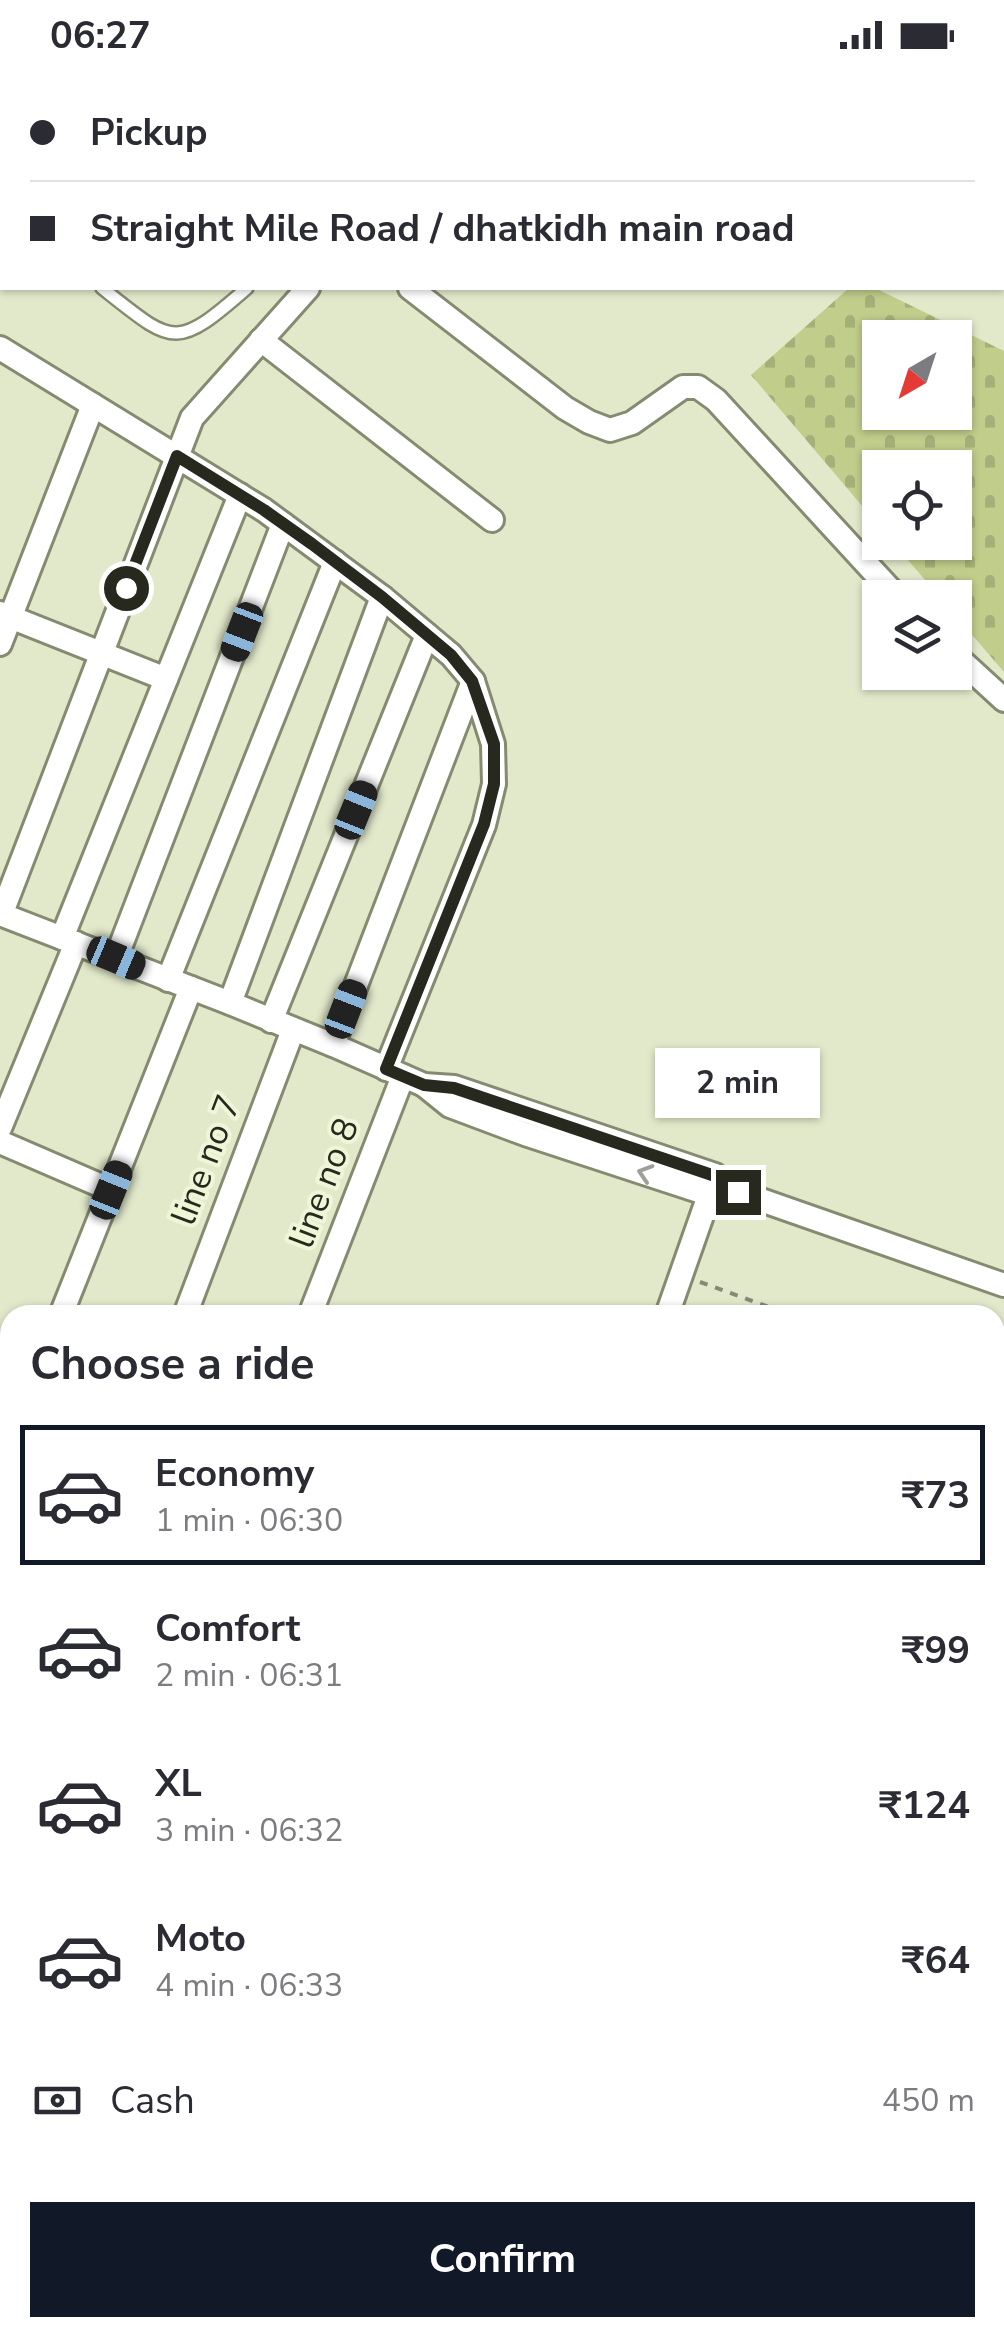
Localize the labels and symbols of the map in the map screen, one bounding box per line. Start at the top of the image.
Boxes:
north arrow [862,320,972,430]
route start [104,566,149,611]
car [217,599,267,665]
car [331,777,381,843]
car [83,932,149,984]
car [321,976,371,1042]
callout: 2 min [656,1047,820,1117]
street label: line no 7 [160,1088,252,1232]
street label: line no 8 [278,1111,370,1255]
car [86,1157,136,1223]
one-way arrow [637,1165,654,1185]
route end [716,1170,761,1215]

